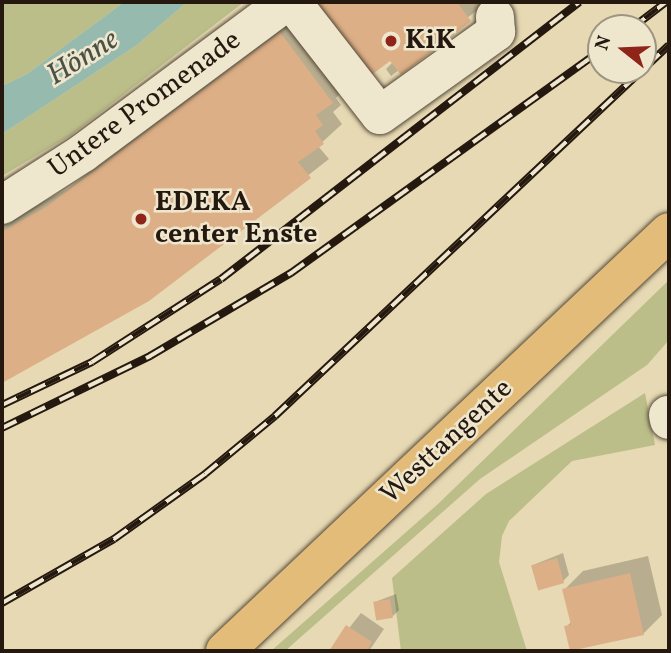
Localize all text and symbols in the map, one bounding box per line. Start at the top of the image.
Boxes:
north arrow [587,14,657,84]
water label: Hönne [40,22,126,94]
street label: Untere Promenade [42,24,248,186]
place label: KiK [405,24,455,58]
marker: KiK [383,33,399,49]
text: N [589,33,618,54]
place label: EDEKA center Enste [155,186,317,252]
marker: EDEKA center Enste [133,211,149,227]
street label: Westtangente [374,372,520,512]

